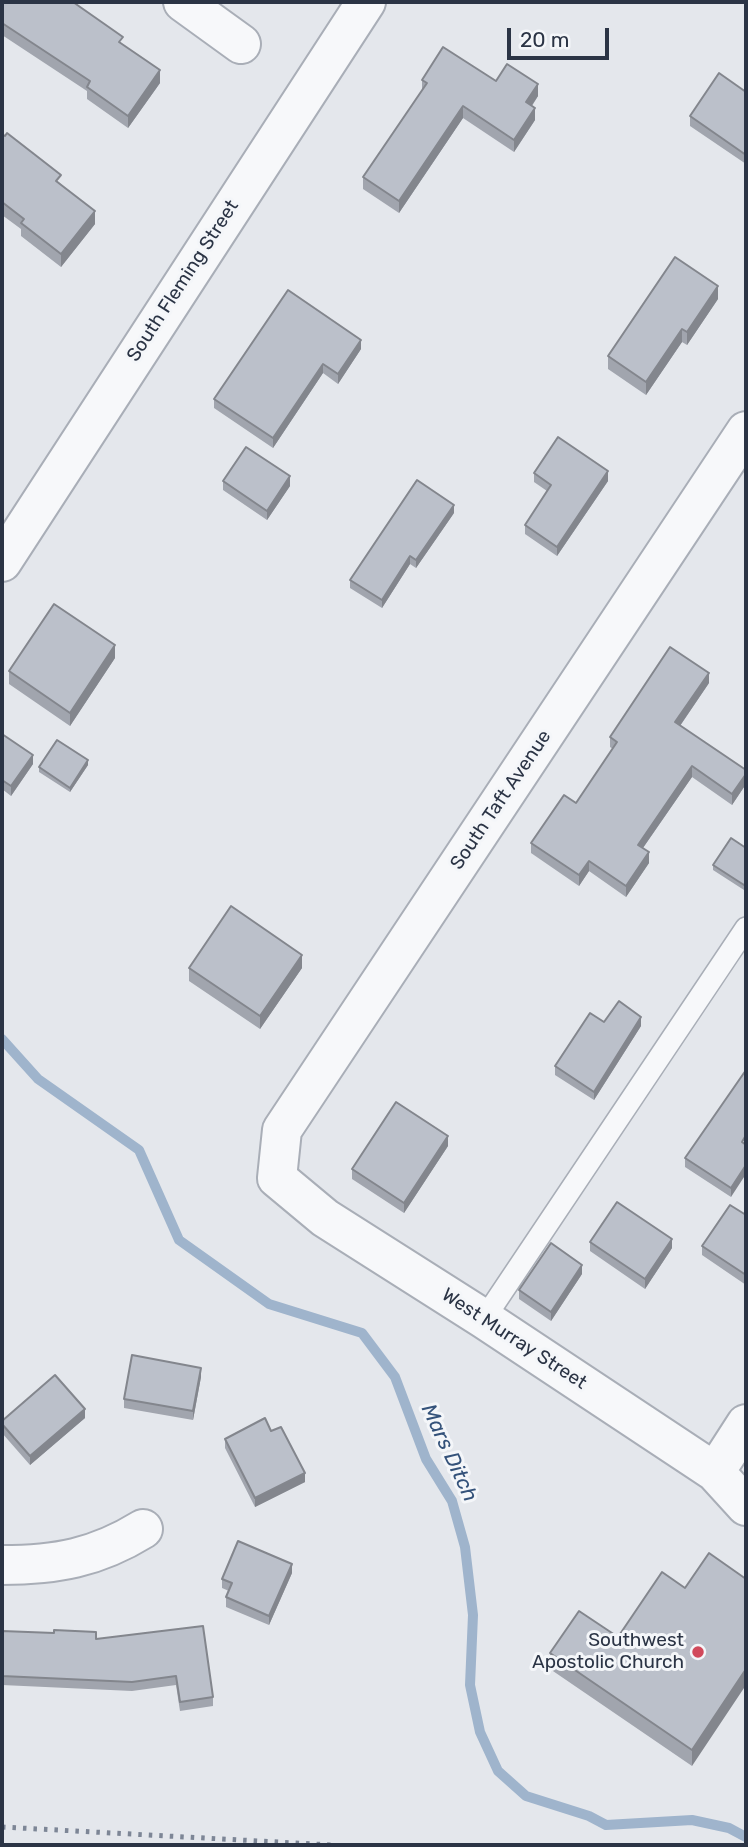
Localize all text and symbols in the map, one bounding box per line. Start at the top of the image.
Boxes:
scale bar [510,14,612,58]
text: 20 m [520,27,569,52]
street label: South Fleming Street [122,196,244,366]
street label: South Taft Avenue [446,726,556,874]
street label: West Murray Street [437,1284,591,1394]
water label: Mars Ditch [415,1400,483,1506]
place label: Southwest Apostolic Church [532,1630,684,1674]
marker: Southwest Apostolic Church [690,1644,706,1660]

